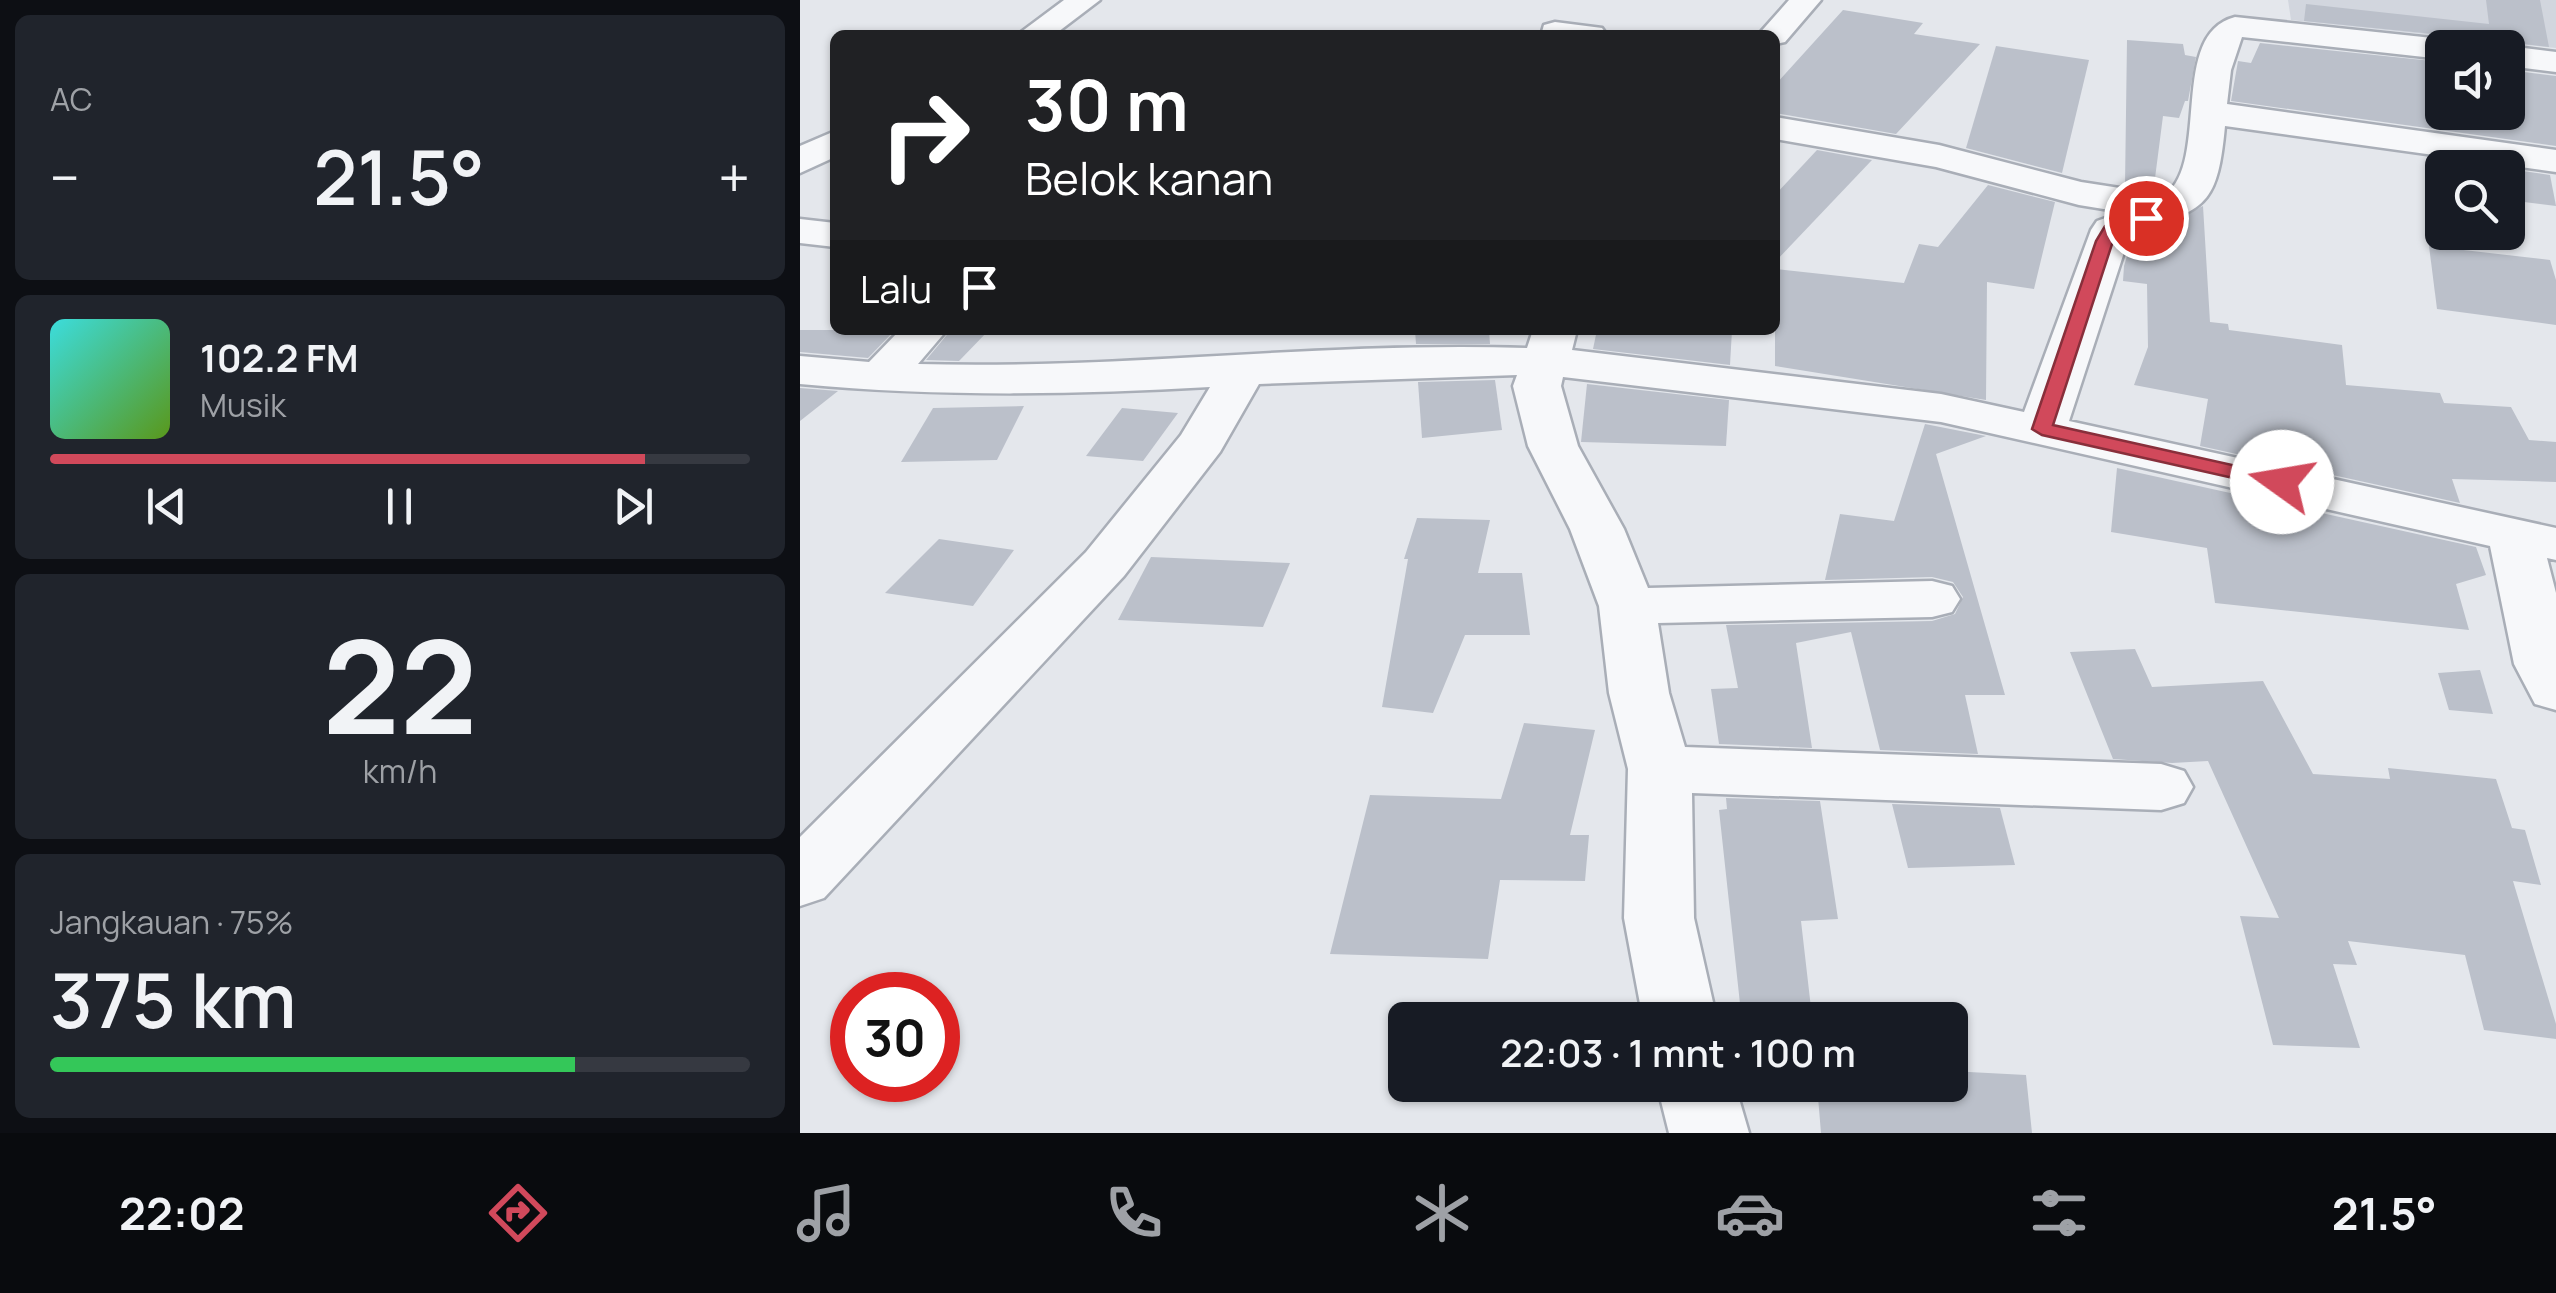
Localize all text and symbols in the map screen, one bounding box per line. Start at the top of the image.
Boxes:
map controls [2425,30,2525,250]
button: sound [2425,30,2525,130]
text: 30 m [1025,56,1189,152]
icon: right [860,70,990,200]
text: AC [50,77,93,121]
text: 21.5° [313,125,485,228]
text: − [50,139,80,215]
text: + [718,139,750,215]
text: Belok kanan [1025,147,1273,209]
button: search [2425,150,2525,250]
pin [2104,176,2189,261]
icon: arrive [2119,191,2174,246]
icon: arrive [952,260,1007,315]
text: Lalu [860,262,932,314]
text: 102.2 FM [200,331,358,383]
text: Musik [200,383,286,427]
position arrow [2230,430,2334,534]
icon: previous [139,479,194,534]
icon: pause [372,479,427,534]
icon: next [606,479,661,534]
text: 22 [323,595,477,773]
text: km/h [363,749,437,793]
text: Jangkauan · 75% [50,900,293,944]
text: 375 km [50,948,296,1051]
speed limit sign: 30 [830,972,960,1102]
text: 22:03 · 1 mnt · 100 m [1500,1026,1856,1078]
icon: directions [483,1178,553,1248]
icon: music [791,1178,861,1248]
icon: phone [1099,1178,1169,1248]
icon: climate [1407,1178,1477,1248]
icon: car [1715,1178,1785,1248]
icon: filters [2024,1178,2094,1248]
text: 22:02 [119,1182,245,1244]
text: 21.5° [2332,1182,2437,1244]

